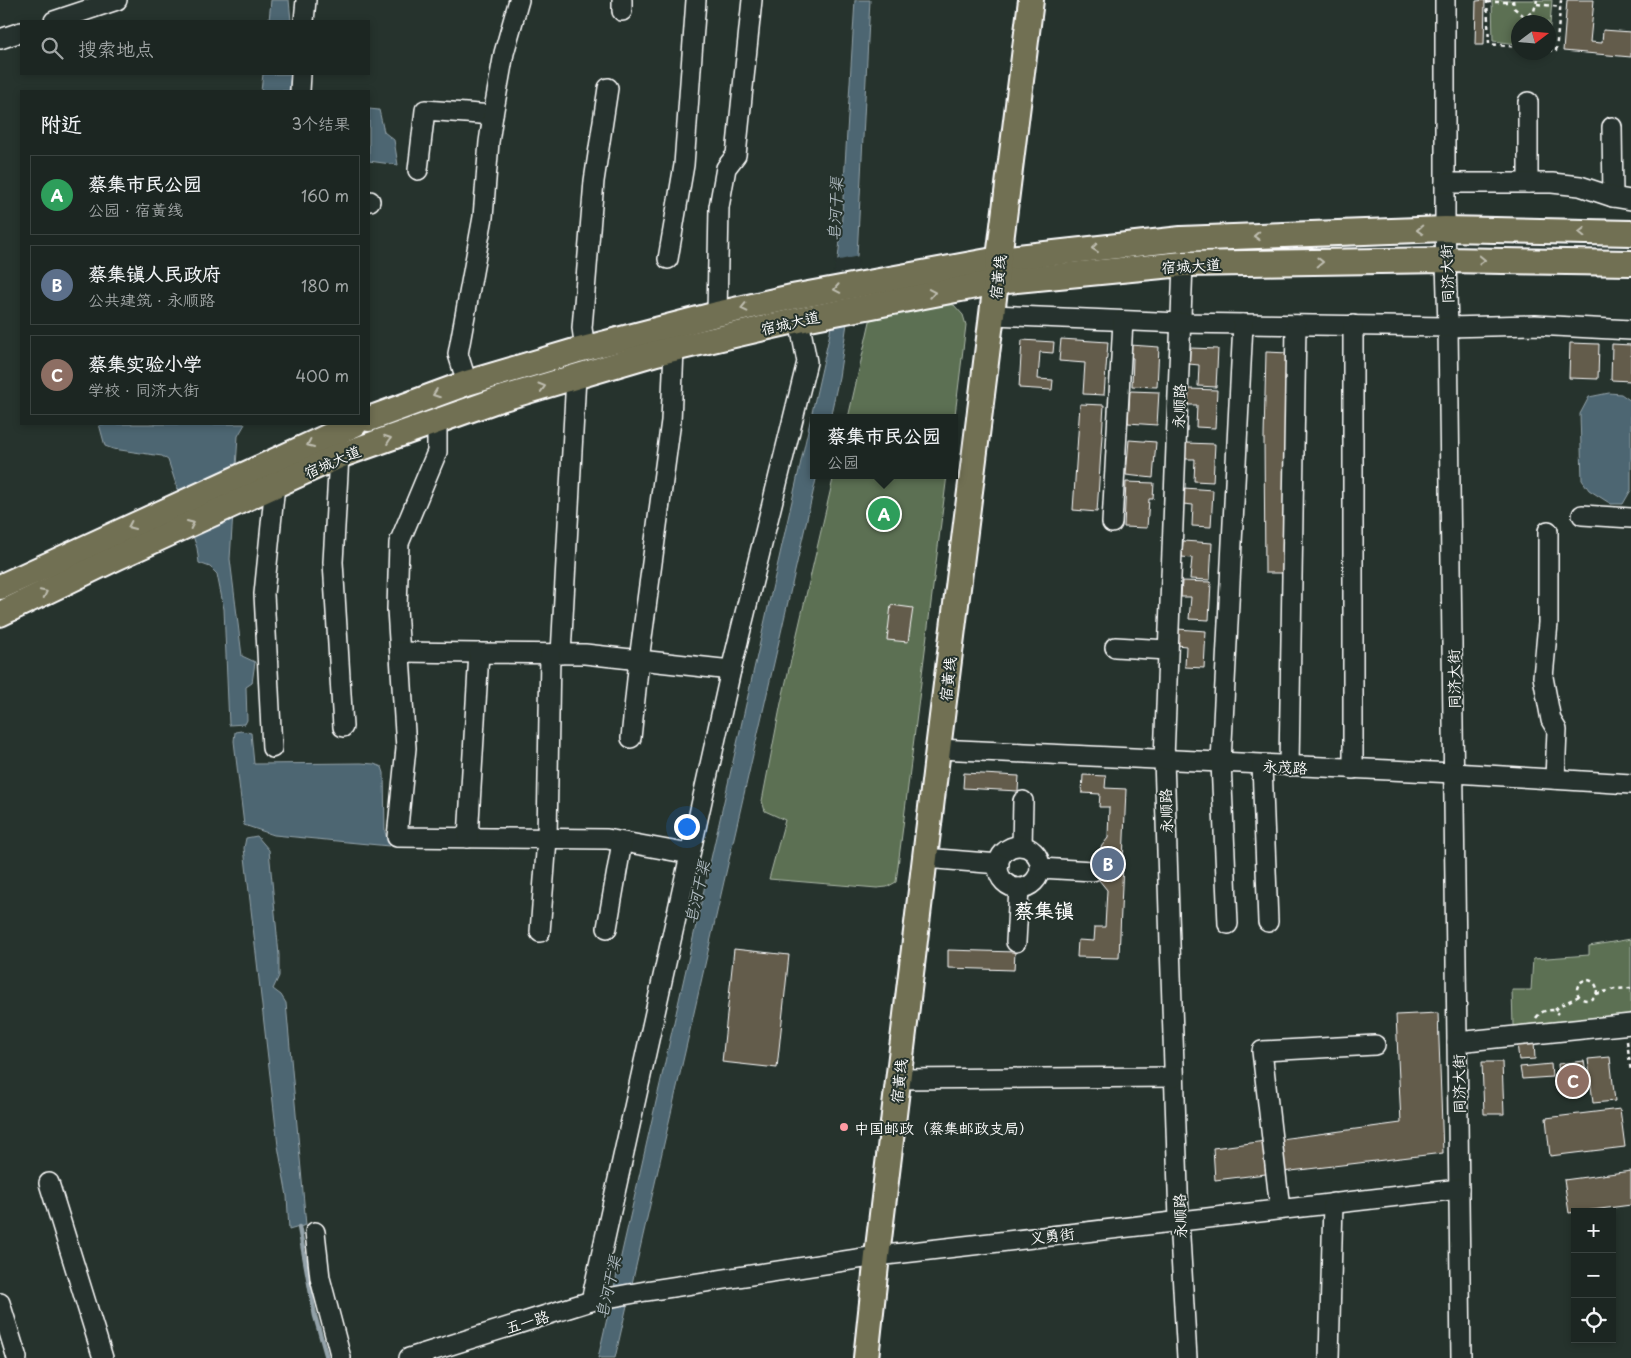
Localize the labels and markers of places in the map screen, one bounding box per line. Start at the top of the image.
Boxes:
pin: A [868,495,900,533]
pin: B [1092,845,1124,883]
pin: C [1557,1062,1589,1100]
place label: 中国邮政（蔡集邮政支局） [854,1116,1034,1139]
marker: 中国邮政（蔡集邮政支局） [838,1121,850,1133]

